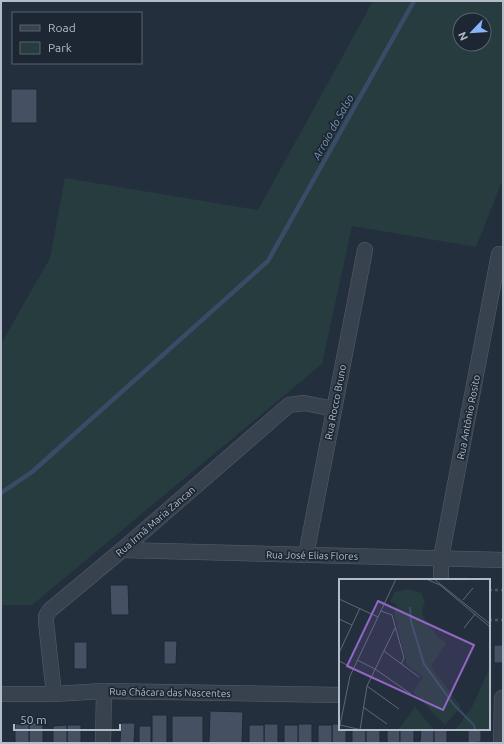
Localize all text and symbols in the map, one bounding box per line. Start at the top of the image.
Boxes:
legend [12,12,142,64]
north arrow [452,12,492,52]
text: Road [48,21,76,34]
text: N [456,30,470,42]
text: Park [48,41,72,54]
water label: Arroio do Salso [310,92,356,162]
street label: Rua Rocco Bruno [323,363,348,441]
street label: Rua Antônio Rosito [455,374,482,460]
street label: Rua Irmã Maria Zancan [114,484,197,559]
street label: Rua José Elias Flores [266,549,358,562]
inset map [339,579,490,730]
street label: Rua Chácara das Nascentes [109,686,231,699]
scale bar [14,706,120,732]
text: 50 m [20,713,47,726]

